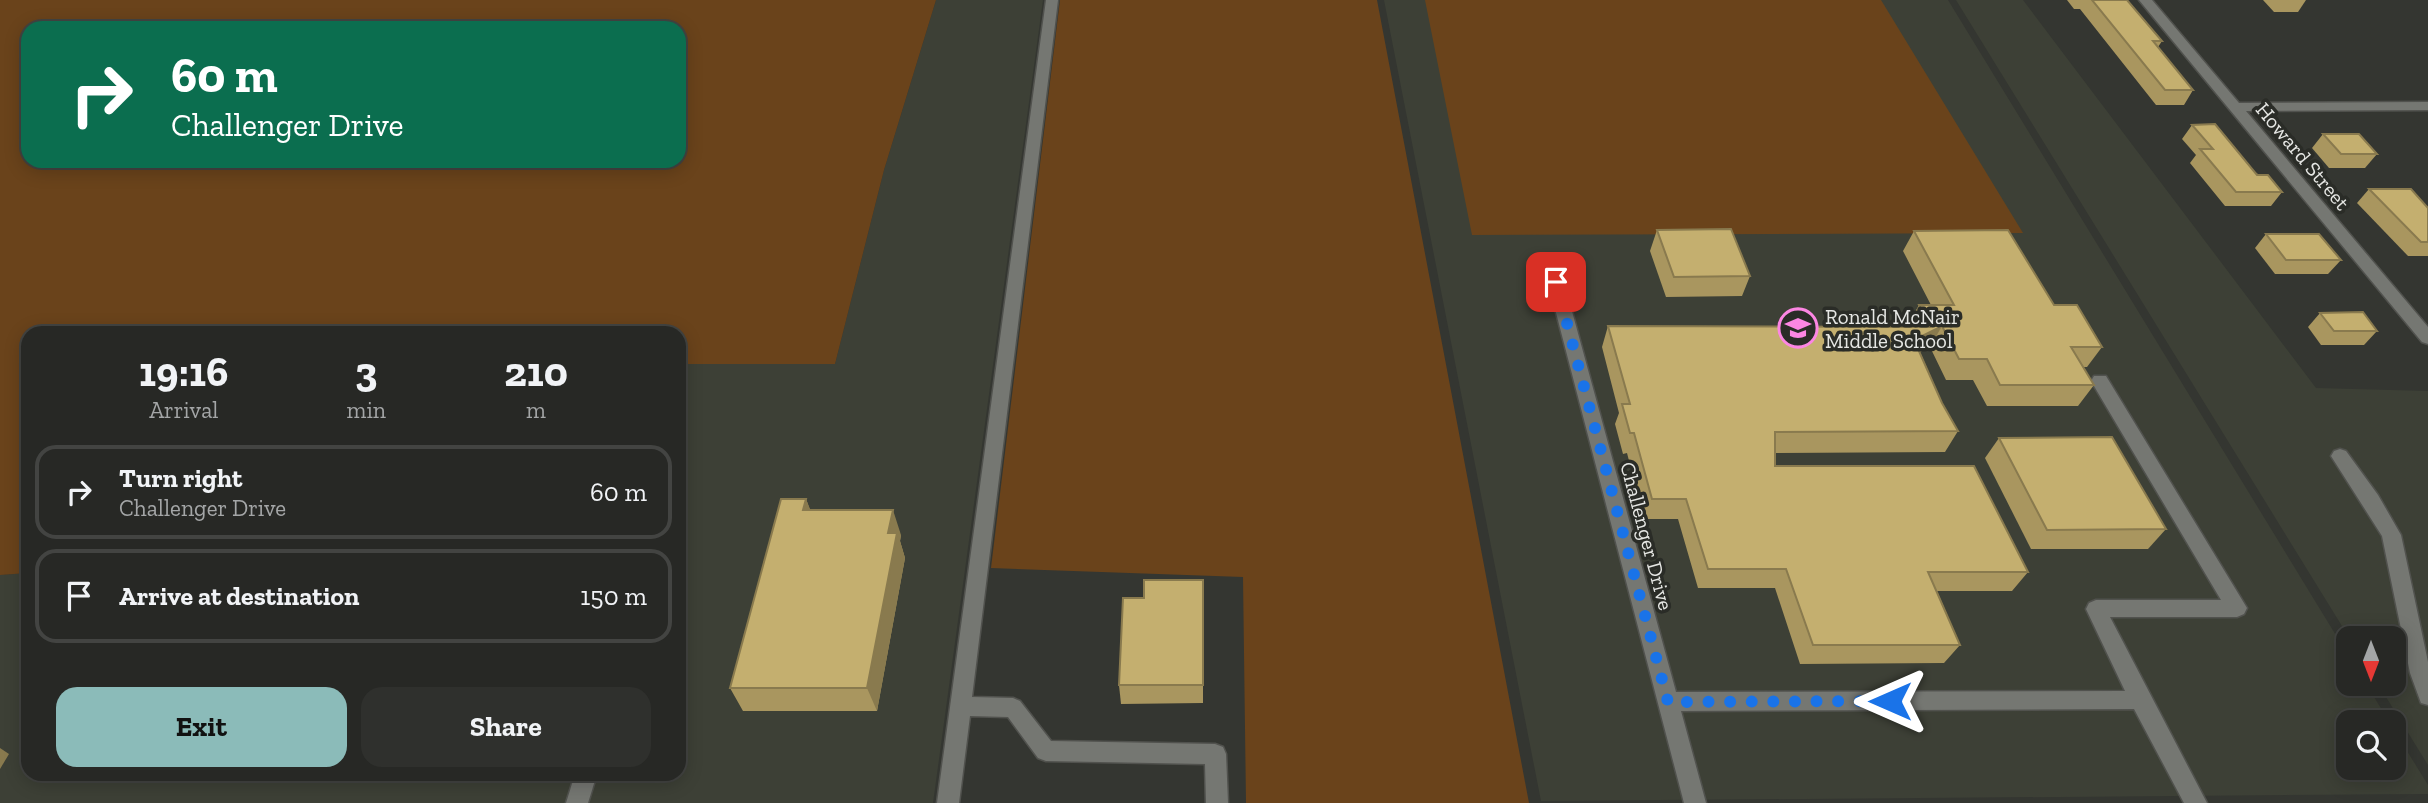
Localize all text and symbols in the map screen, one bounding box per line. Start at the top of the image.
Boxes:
text: 60 m [171,46,278,105]
icon: right [56,49,147,140]
street label: Howard Street [2251,97,2355,215]
text: Challenger Drive [171,106,404,144]
pin [1526,252,1586,312]
icon: arrive [1537,263,1575,301]
place label: Ronald McNair Middle School [1825,304,1960,353]
school or university icon: Ronald McNair Middle School [1777,307,1819,349]
text: 19:16 [139,346,228,397]
text: 3 [355,346,377,397]
text: 210 [504,346,568,397]
text: Arrival [149,396,218,424]
text: min [347,396,386,424]
text: m [526,396,546,424]
street label: Challenger Drive [1615,459,1679,613]
text: Turn right [119,462,242,494]
icon: right [60,473,98,511]
text: 60 m [590,476,647,508]
text: Challenger Drive [119,494,286,522]
icon: arrive [60,577,98,615]
text: Arrive at destination [119,580,359,612]
text: 150 m [580,580,647,612]
north arrow [2336,626,2406,696]
map controls [2336,626,2406,780]
position arrow [1853,664,1927,738]
button: Exit [56,687,347,767]
button: Share [361,687,651,767]
button: search [2336,710,2406,780]

